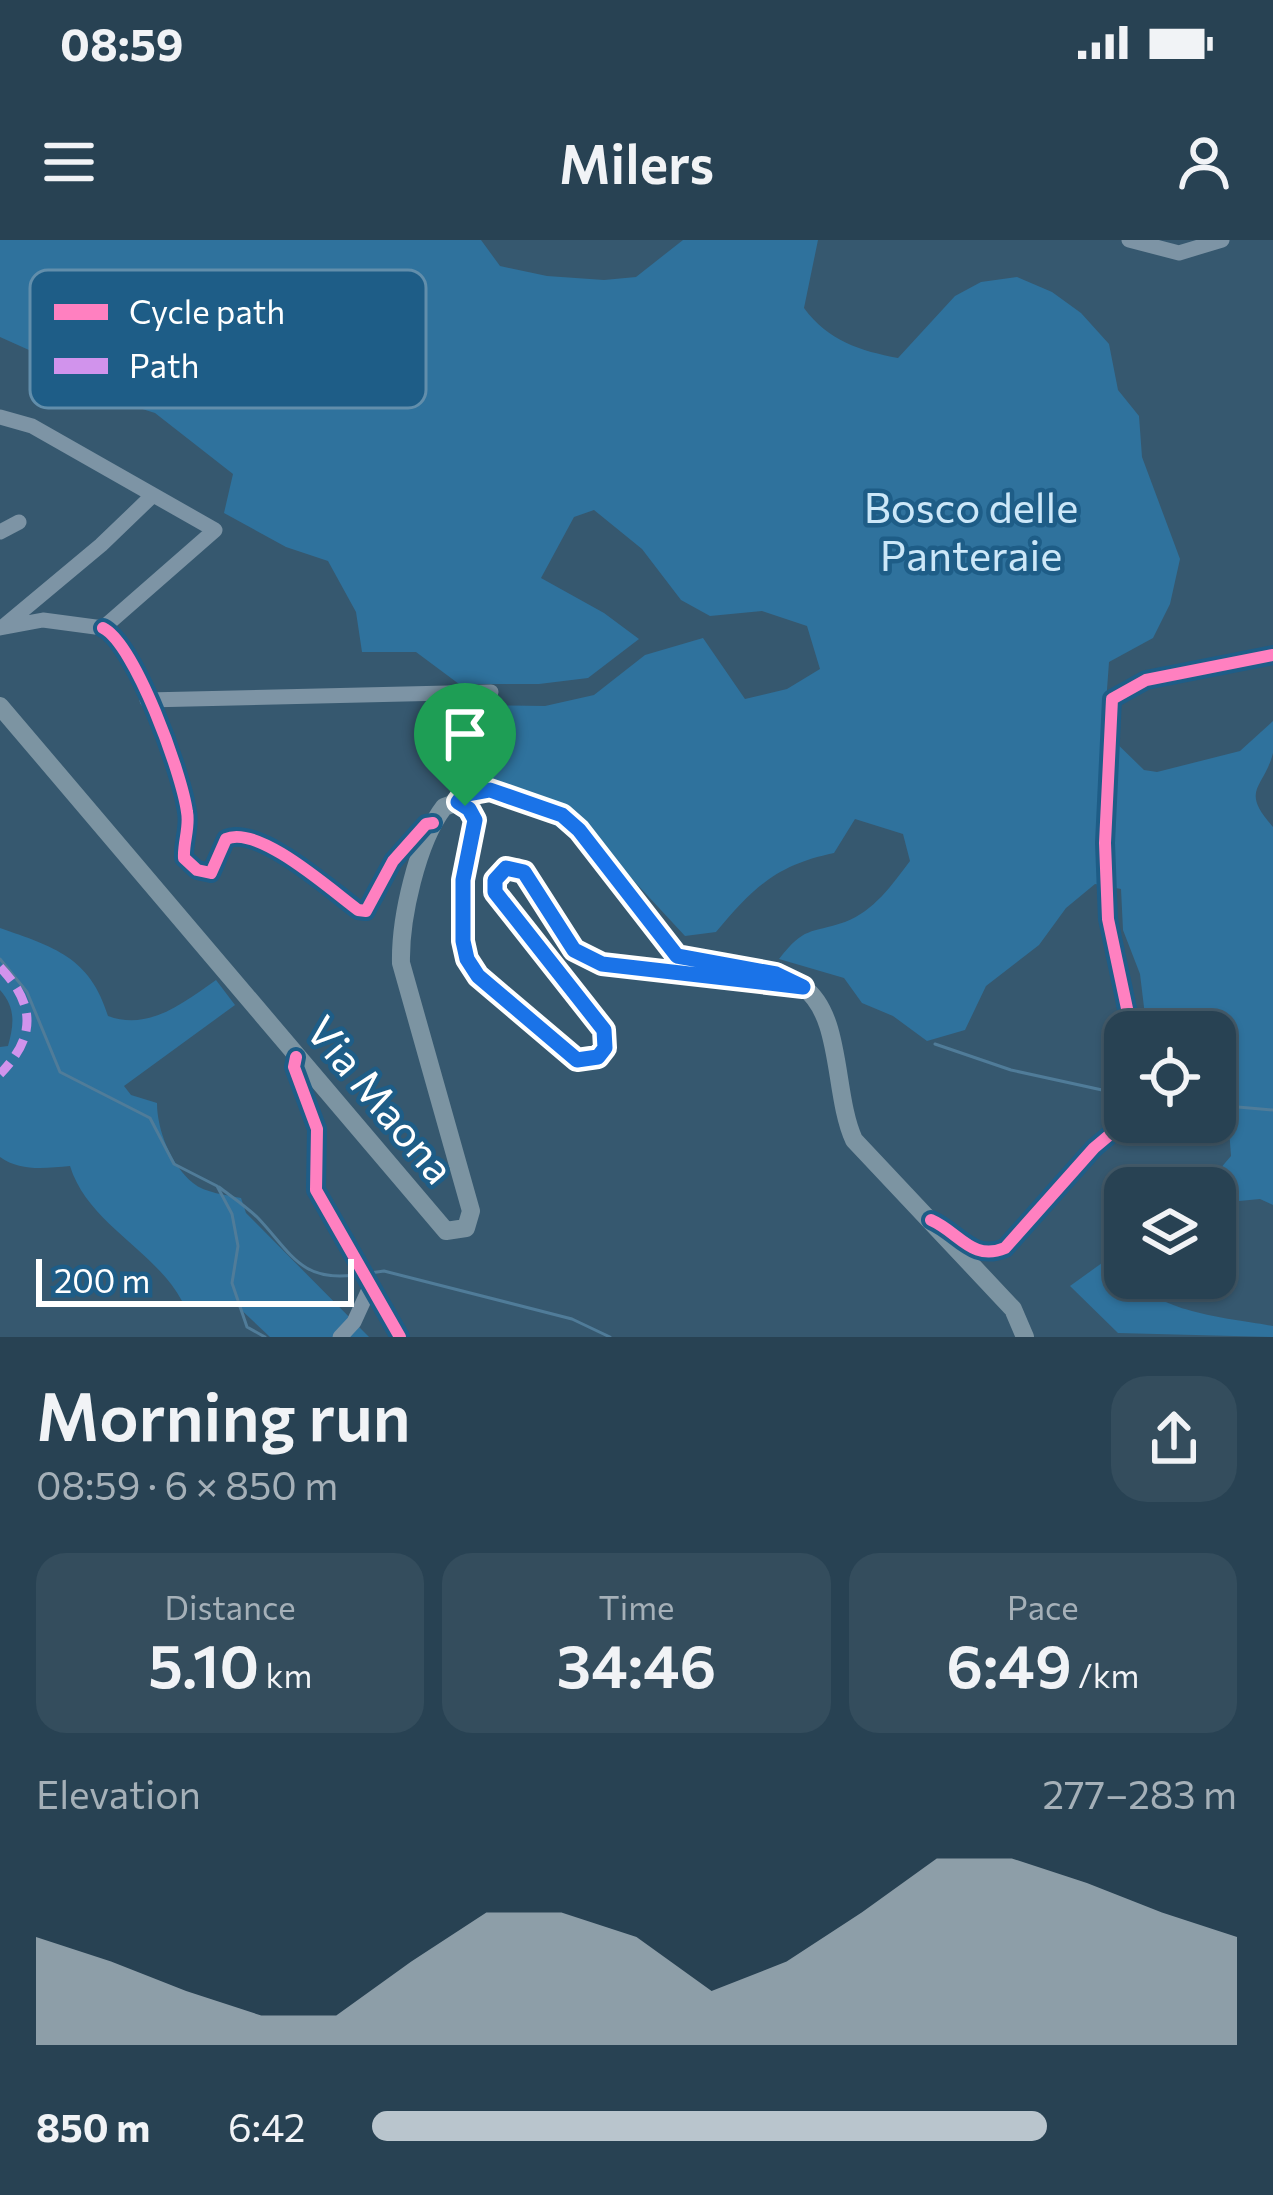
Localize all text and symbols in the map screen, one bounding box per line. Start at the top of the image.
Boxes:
text: 08:59 [60,15,184,70]
icon: menu [36,129,102,195]
text: Milers [559,129,714,195]
icon: person [1171,129,1237,195]
legend [30,270,426,408]
text: Cycle path [129,290,285,331]
text: Path [129,344,199,385]
park label: Bosco delle Panteraie [864,480,1078,580]
pin [414,683,516,806]
icon: arrive [432,701,498,767]
street label: Via Maona [297,1004,467,1193]
map controls [1104,1011,1236,1299]
button: locate [1104,1011,1236,1143]
button: layers [1104,1167,1236,1299]
scale bar [36,1253,354,1306]
text: 200 m [54,1259,150,1300]
text: Morning run [36,1374,411,1455]
button: share [1111,1376,1237,1502]
text: 08:59 · 6 × 850 m [36,1460,338,1508]
text: Distance [165,1586,296,1627]
text: Time [599,1586,674,1627]
text: Pace [1007,1586,1079,1627]
text: 5.10 [148,1627,259,1700]
text: 34:46 [557,1627,716,1700]
text: 6:49 [946,1627,1072,1700]
text: km [259,1654,312,1695]
text: /km [1072,1654,1139,1695]
text: Elevation [36,1769,201,1817]
text: 277–283 m [1042,1769,1237,1817]
text: 850 m [36,2102,150,2150]
text: 6:42 [228,2102,305,2150]

